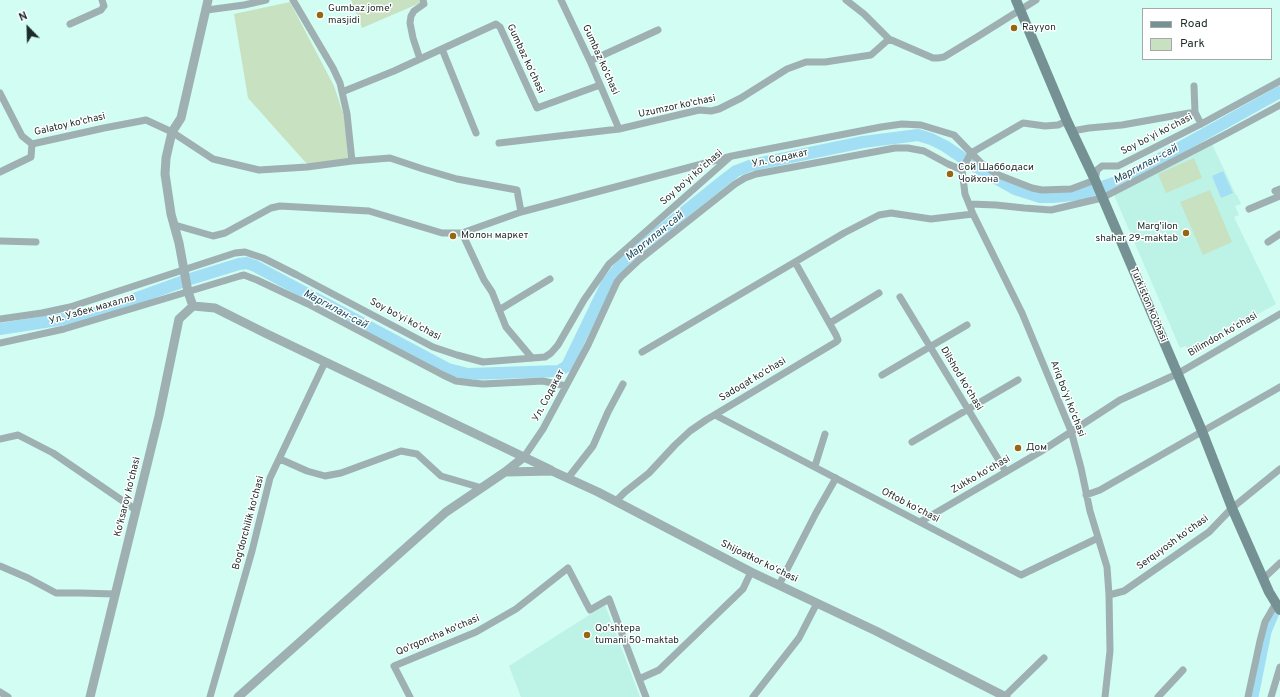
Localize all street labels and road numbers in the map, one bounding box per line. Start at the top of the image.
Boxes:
street label: Gumbaz koʻchasi [504,22,546,96]
street label: Gumbaz ko'chasi [579,23,621,97]
street label: Uzumzor ko'chasi [637,93,717,121]
street label: Galatoy ko'chasi [33,111,107,139]
street label: Soy boʻyi koʻchasi [1119,112,1195,158]
street label: Ул. Содакат [751,147,809,171]
street label: Soy boʻyi koʻchasi [658,148,726,208]
street label: Turkiston ko’chasi [1127,266,1169,344]
street label: Ул. Узбек махалла [48,292,136,328]
street label: Soy boʻyi koʻchasi [367,296,443,344]
street label: Bilimdon koʻchasi [1186,310,1260,360]
street label: Dilshod koʻchasi [937,345,985,413]
street label: Sadoqat koʻchasi [717,355,789,405]
street label: Ariq boʻyi koʻchasi [1047,359,1087,439]
street label: Ул. Содакат [530,368,568,424]
street label: Zukko koʻchasi [949,453,1013,497]
street label: Ko'ksaroy ko'chasi [112,456,144,538]
street label: Bog'dorchilik ko'chasi [231,475,267,571]
street label: Oftob koʻchasi [879,486,941,526]
street label: Serquyosh koʻchasi [1135,513,1211,573]
street label: Shijoatkor koʻchasi [719,538,799,586]
street label: Qo'rgoncha ko'chasi [394,613,482,659]

